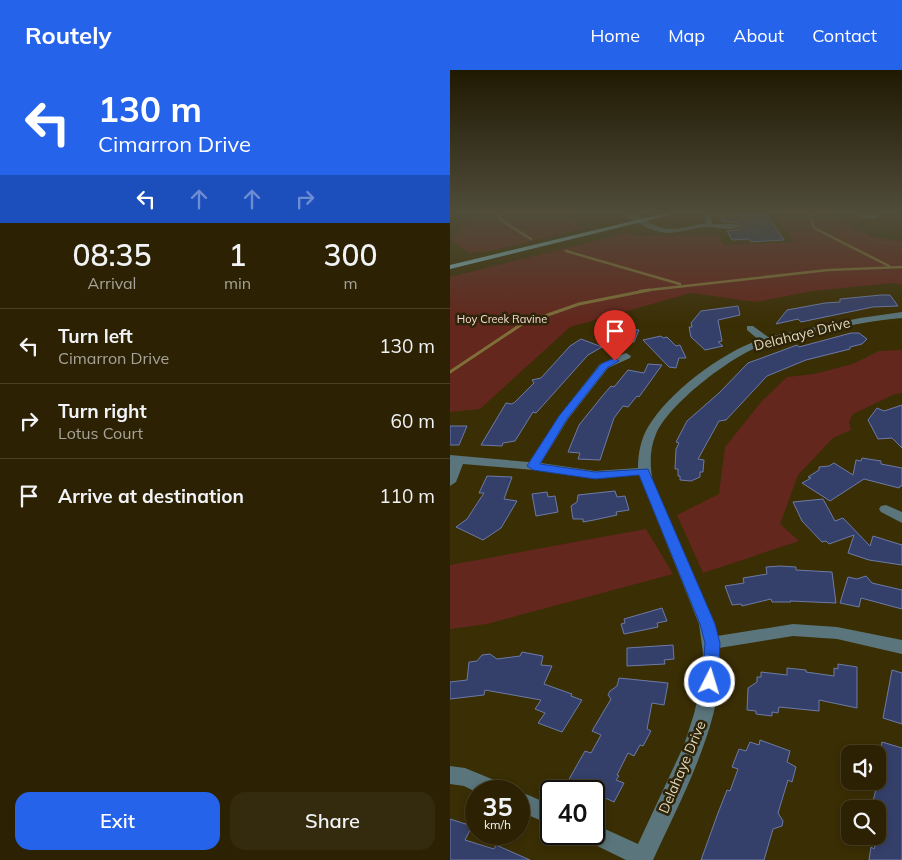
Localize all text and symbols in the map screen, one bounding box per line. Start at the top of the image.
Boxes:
text: Routely [25,20,111,50]
text: Home [590,24,640,47]
text: Map [668,24,705,47]
text: About [733,24,784,47]
text: Contact [812,24,877,47]
text: 130 m [98,87,202,131]
icon: left [15,90,80,155]
text: Cimarron Drive [98,130,251,158]
icon: left [132,185,160,213]
icon: ahead [185,185,213,213]
icon: ahead [238,185,266,213]
icon: right [291,185,319,213]
text: 08:35 [72,236,152,274]
text: 1 [229,236,247,274]
text: 300 [324,236,378,274]
text: Arrival [88,273,136,293]
text: min [224,273,251,293]
text: m [344,273,358,293]
pin [594,310,636,361]
park label: Hoy Creek Ravine [457,312,547,326]
street label: Delahaye Drive [752,313,852,355]
icon: arrive [601,317,629,345]
text: Turn left [58,324,133,348]
icon: left [15,332,43,360]
text: 130 m [379,334,435,358]
text: Cimarron Drive [58,348,169,368]
text: Turn right [58,399,147,423]
icon: right [15,407,43,435]
text: 60 m [391,409,435,433]
text: Lotus Court [58,423,143,443]
icon: arrive [15,482,43,510]
text: Arrive at destination [58,484,244,508]
text: 110 m [379,484,435,508]
position arrow [683,655,735,707]
street label: Delahaye Drive [654,718,710,816]
map controls [841,745,886,845]
button: sound [841,745,886,790]
speed limit sign: 40 [540,780,605,845]
text: 35 [482,791,513,822]
button: Exit [15,792,220,850]
button: Share [230,792,435,850]
button: search [841,800,886,845]
text: km/h [484,817,511,832]

